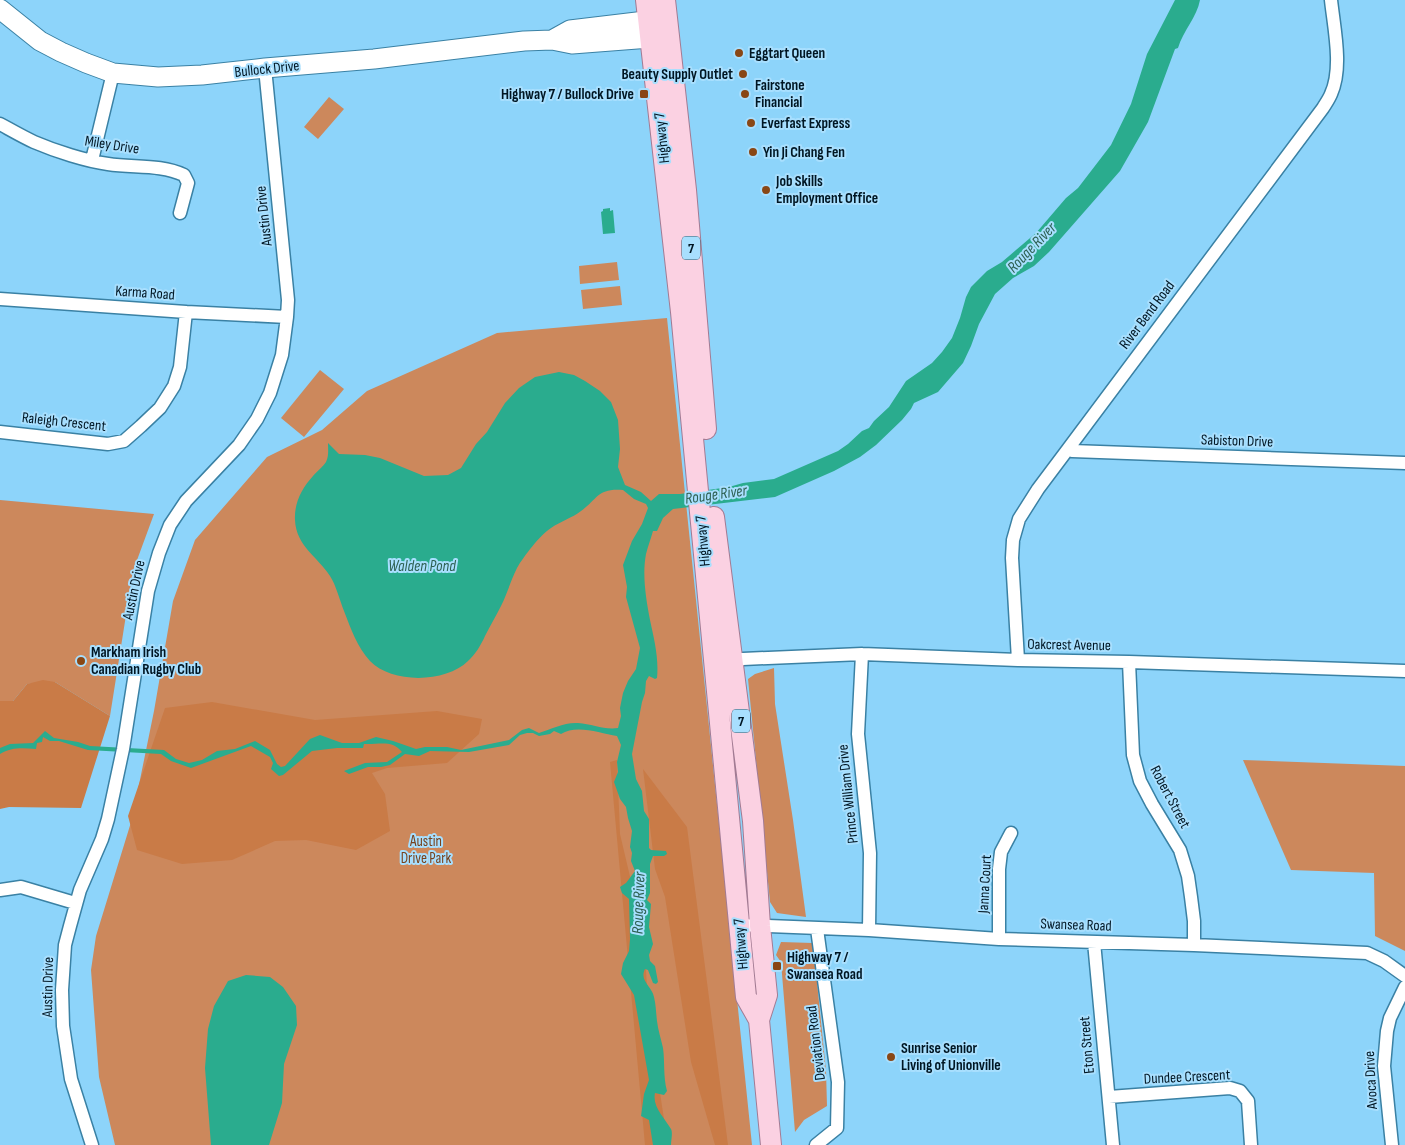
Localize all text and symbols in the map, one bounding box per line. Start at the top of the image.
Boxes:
place label: Eggtart Queen [749,44,825,63]
marker: Eggtart Queen [733,47,745,59]
street label: Bullock Drive [234,56,300,82]
place label: Beauty Supply Outlet [621,65,733,84]
marker: Beauty Supply Outlet [737,68,749,80]
place label: Fairstone Financial [755,76,805,112]
place label: Highway 7 / Bullock Drive [501,85,634,104]
marker: Highway 7 / Bullock Drive [638,88,650,100]
marker: Fairstone Financial [739,88,751,100]
street label: Highway 7 [650,112,674,164]
place label: Everfast Express [761,114,850,133]
marker: Everfast Express [745,117,757,129]
street label: Miley Drive [83,131,141,159]
place label: Yin Ji Chang Fen [763,143,845,162]
marker: Yin Ji Chang Fen [747,146,759,158]
place label: Job Skills Employment Office [775,172,878,208]
marker: Job Skills Employment Office [760,184,772,196]
street label: Austin Drive [251,185,277,248]
water label: Rouge River [1004,219,1061,277]
road number: 7 [682,237,700,260]
street label: River Bend Road [1115,277,1179,353]
street label: Karma Road [115,281,175,305]
street label: Raleigh Crescent [21,408,108,436]
street label: Sabiston Drive [1201,430,1273,452]
water label: Rouge River [684,481,749,509]
street label: Highway 7 [691,515,715,567]
water label: Walden Pond [388,557,456,576]
street label: Austin Drive [118,558,150,623]
street label: Oakcrest Avenue [1027,635,1111,655]
place label: Markham Irish Canadian Rugby Club [91,643,201,679]
marker: Markham Irish Canadian Rugby Club [75,655,87,667]
road number: 7 [732,709,750,732]
street label: Prince William Drive [833,744,863,844]
street label: Robert Street [1146,762,1195,832]
park label: Austin Drive Park [401,832,452,868]
street label: Janna Court [974,854,996,915]
water label: Rouge River [628,871,650,934]
street label: Swansea Road [1040,914,1112,936]
street label: Highway 7 [729,918,753,970]
place label: Highway 7 / Swansea Road [787,948,862,984]
street label: Austin Drive [38,957,58,1018]
marker: Highway 7 / Swansea Road [771,960,783,972]
street label: Deviation Road [802,1005,830,1081]
street label: Eton Street [1075,1015,1099,1074]
place label: Sunrise Senior Living of Unionville [901,1039,1001,1075]
street label: Avoca Drive [1360,1050,1382,1111]
marker: Sunrise Senior Living of Unionville [885,1051,897,1063]
street label: Dundee Crescent [1143,1065,1231,1089]

